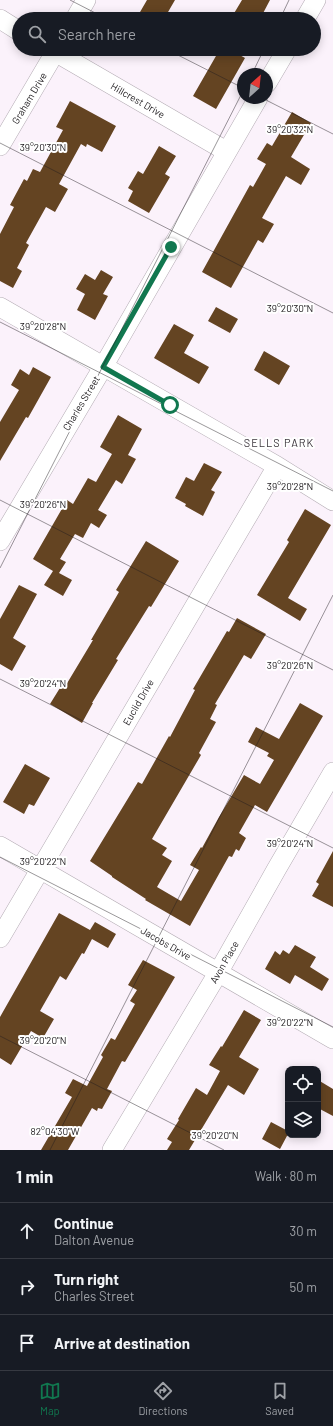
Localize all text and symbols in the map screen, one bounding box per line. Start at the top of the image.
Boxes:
search box [12,12,321,56]
icon: search [26,23,48,45]
text: Search here [58,25,136,43]
north arrow [237,68,273,104]
street label: Graham Drive [9,70,49,126]
street label: Hillcrest Drive [109,80,167,120]
text: 39°20'32"N [267,123,313,135]
text: 39°20'30"N [20,141,66,153]
route end [162,238,180,256]
text: 39°20'30"N [267,302,313,314]
text: 39°20'28"N [20,320,66,332]
street label: Charles Street [60,373,102,433]
route start [161,396,179,414]
district label: SELLS PARK [244,436,314,449]
text: 39°20'28"N [267,480,313,492]
text: 39°20'26"N [20,498,66,510]
text: 39°20'26"N [267,659,313,671]
text: 39°20'24"N [20,677,66,689]
street label: Euclid Drive [120,677,156,727]
text: 39°20'24"N [267,837,313,849]
text: 39°20'22"N [20,855,66,867]
street label: Jacobs Drive [139,924,193,962]
street label: Avon Place [207,939,241,985]
text: 39°20'22"N [267,1016,313,1028]
text: 39°20'20"N [20,1034,66,1046]
map controls [285,1066,321,1138]
button: locate [285,1066,321,1102]
button: layers [285,1102,321,1138]
text: 82°04'30"W [31,1125,80,1137]
text: 39°20'20"N [192,1129,238,1141]
text: 1 min [16,1166,53,1186]
text: Walk · 80 m [255,1168,317,1184]
text: Continue [54,1214,114,1232]
icon: ahead [16,1220,38,1242]
text: 30 m [290,1223,317,1239]
text: Dalton Avenue [54,1232,134,1248]
text: Turn right [54,1270,119,1288]
icon: right [16,1276,38,1298]
text: 50 m [290,1279,317,1295]
text: Charles Street [54,1288,134,1304]
icon: arrive [16,1332,38,1354]
text: Arrive at destination [54,1334,190,1352]
tab: Map [39,1380,61,1417]
tab: Directions [138,1380,188,1417]
tab: Saved [265,1380,294,1417]

